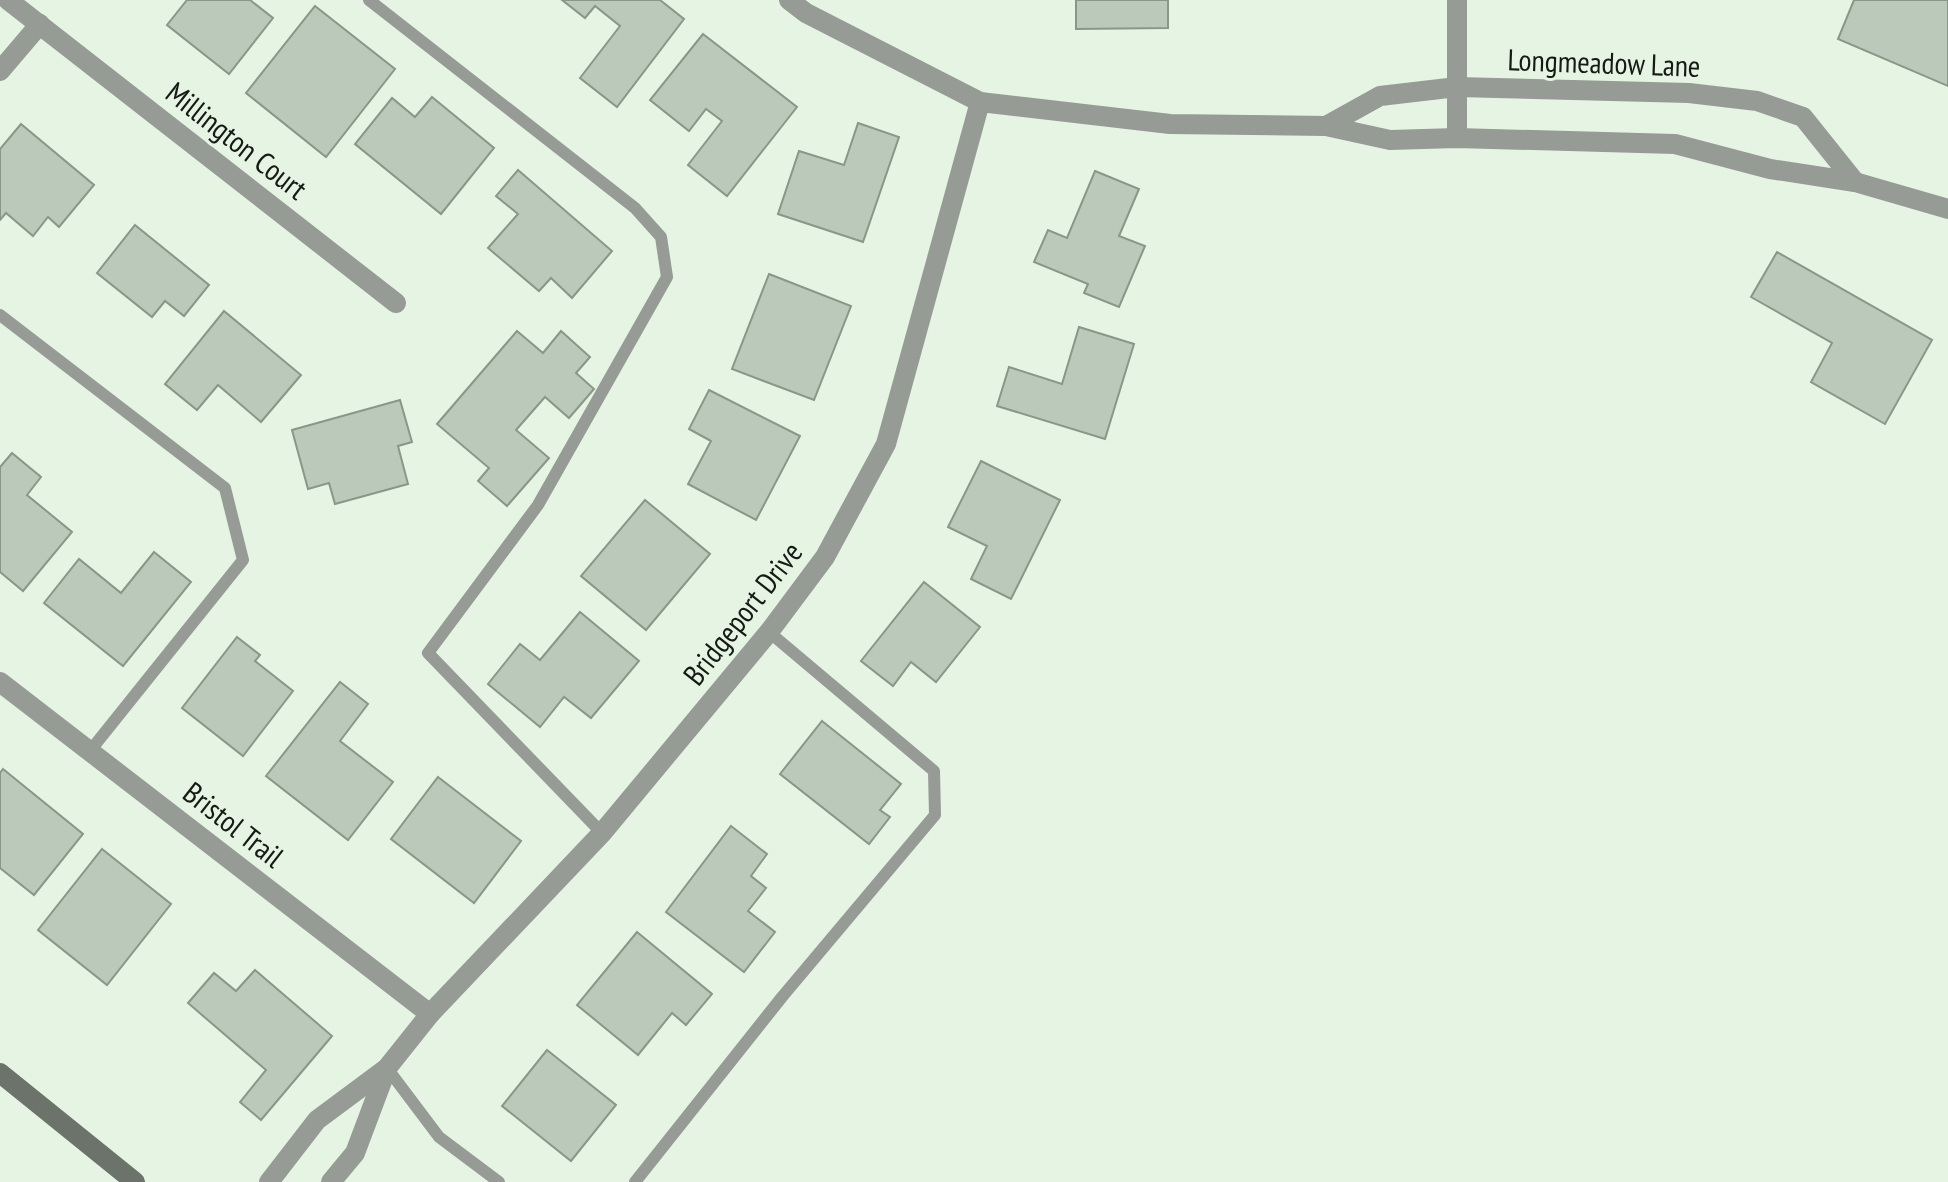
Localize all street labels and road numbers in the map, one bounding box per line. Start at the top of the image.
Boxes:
street label: Longmeadow Lane [1507,39,1701,85]
street label: Millington Court [158,73,316,208]
street label: Bridgeport Drive [674,534,810,692]
street label: Bristol Trail [176,773,292,875]

